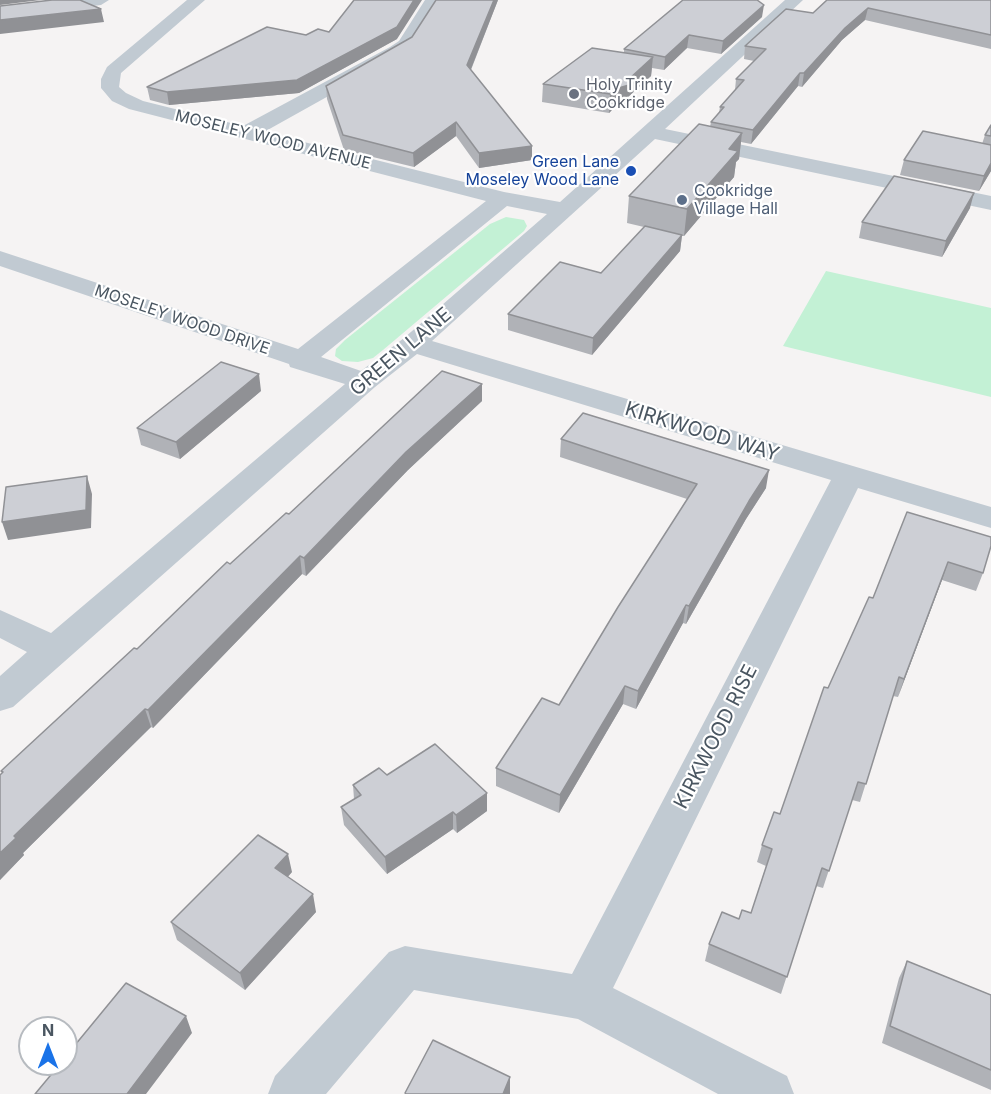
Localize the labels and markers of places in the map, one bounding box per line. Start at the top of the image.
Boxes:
place label: Holy Trinity Cookridge [586,75,672,113]
marker: Holy Trinity Cookridge [567,87,581,101]
place label: Green Lane Moseley Wood Lane [466,152,619,190]
marker: Green Lane Moseley Wood Lane [624,164,638,178]
place label: Cookridge Village Hall [694,181,778,219]
marker: Cookridge Village Hall [675,193,689,207]

